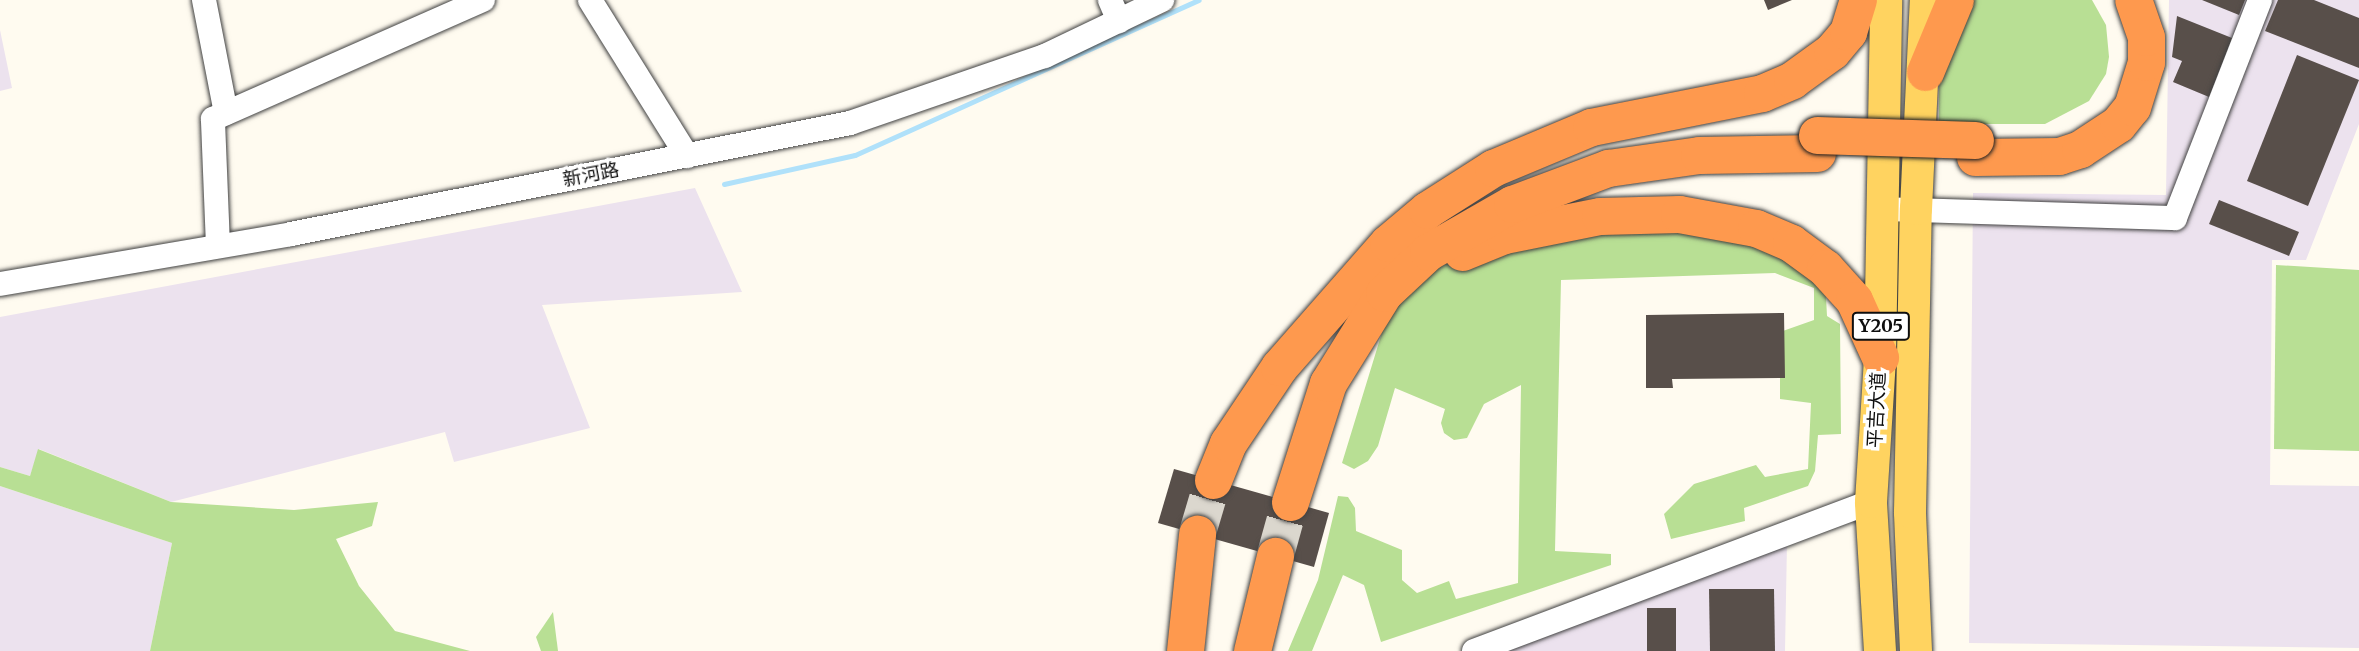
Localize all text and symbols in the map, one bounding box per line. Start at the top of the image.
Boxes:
street label: 新河路 [561,158,621,192]
road number: Y205 [1851,312,1911,340]
street label: 平吉大道 [1864,371,1890,449]

